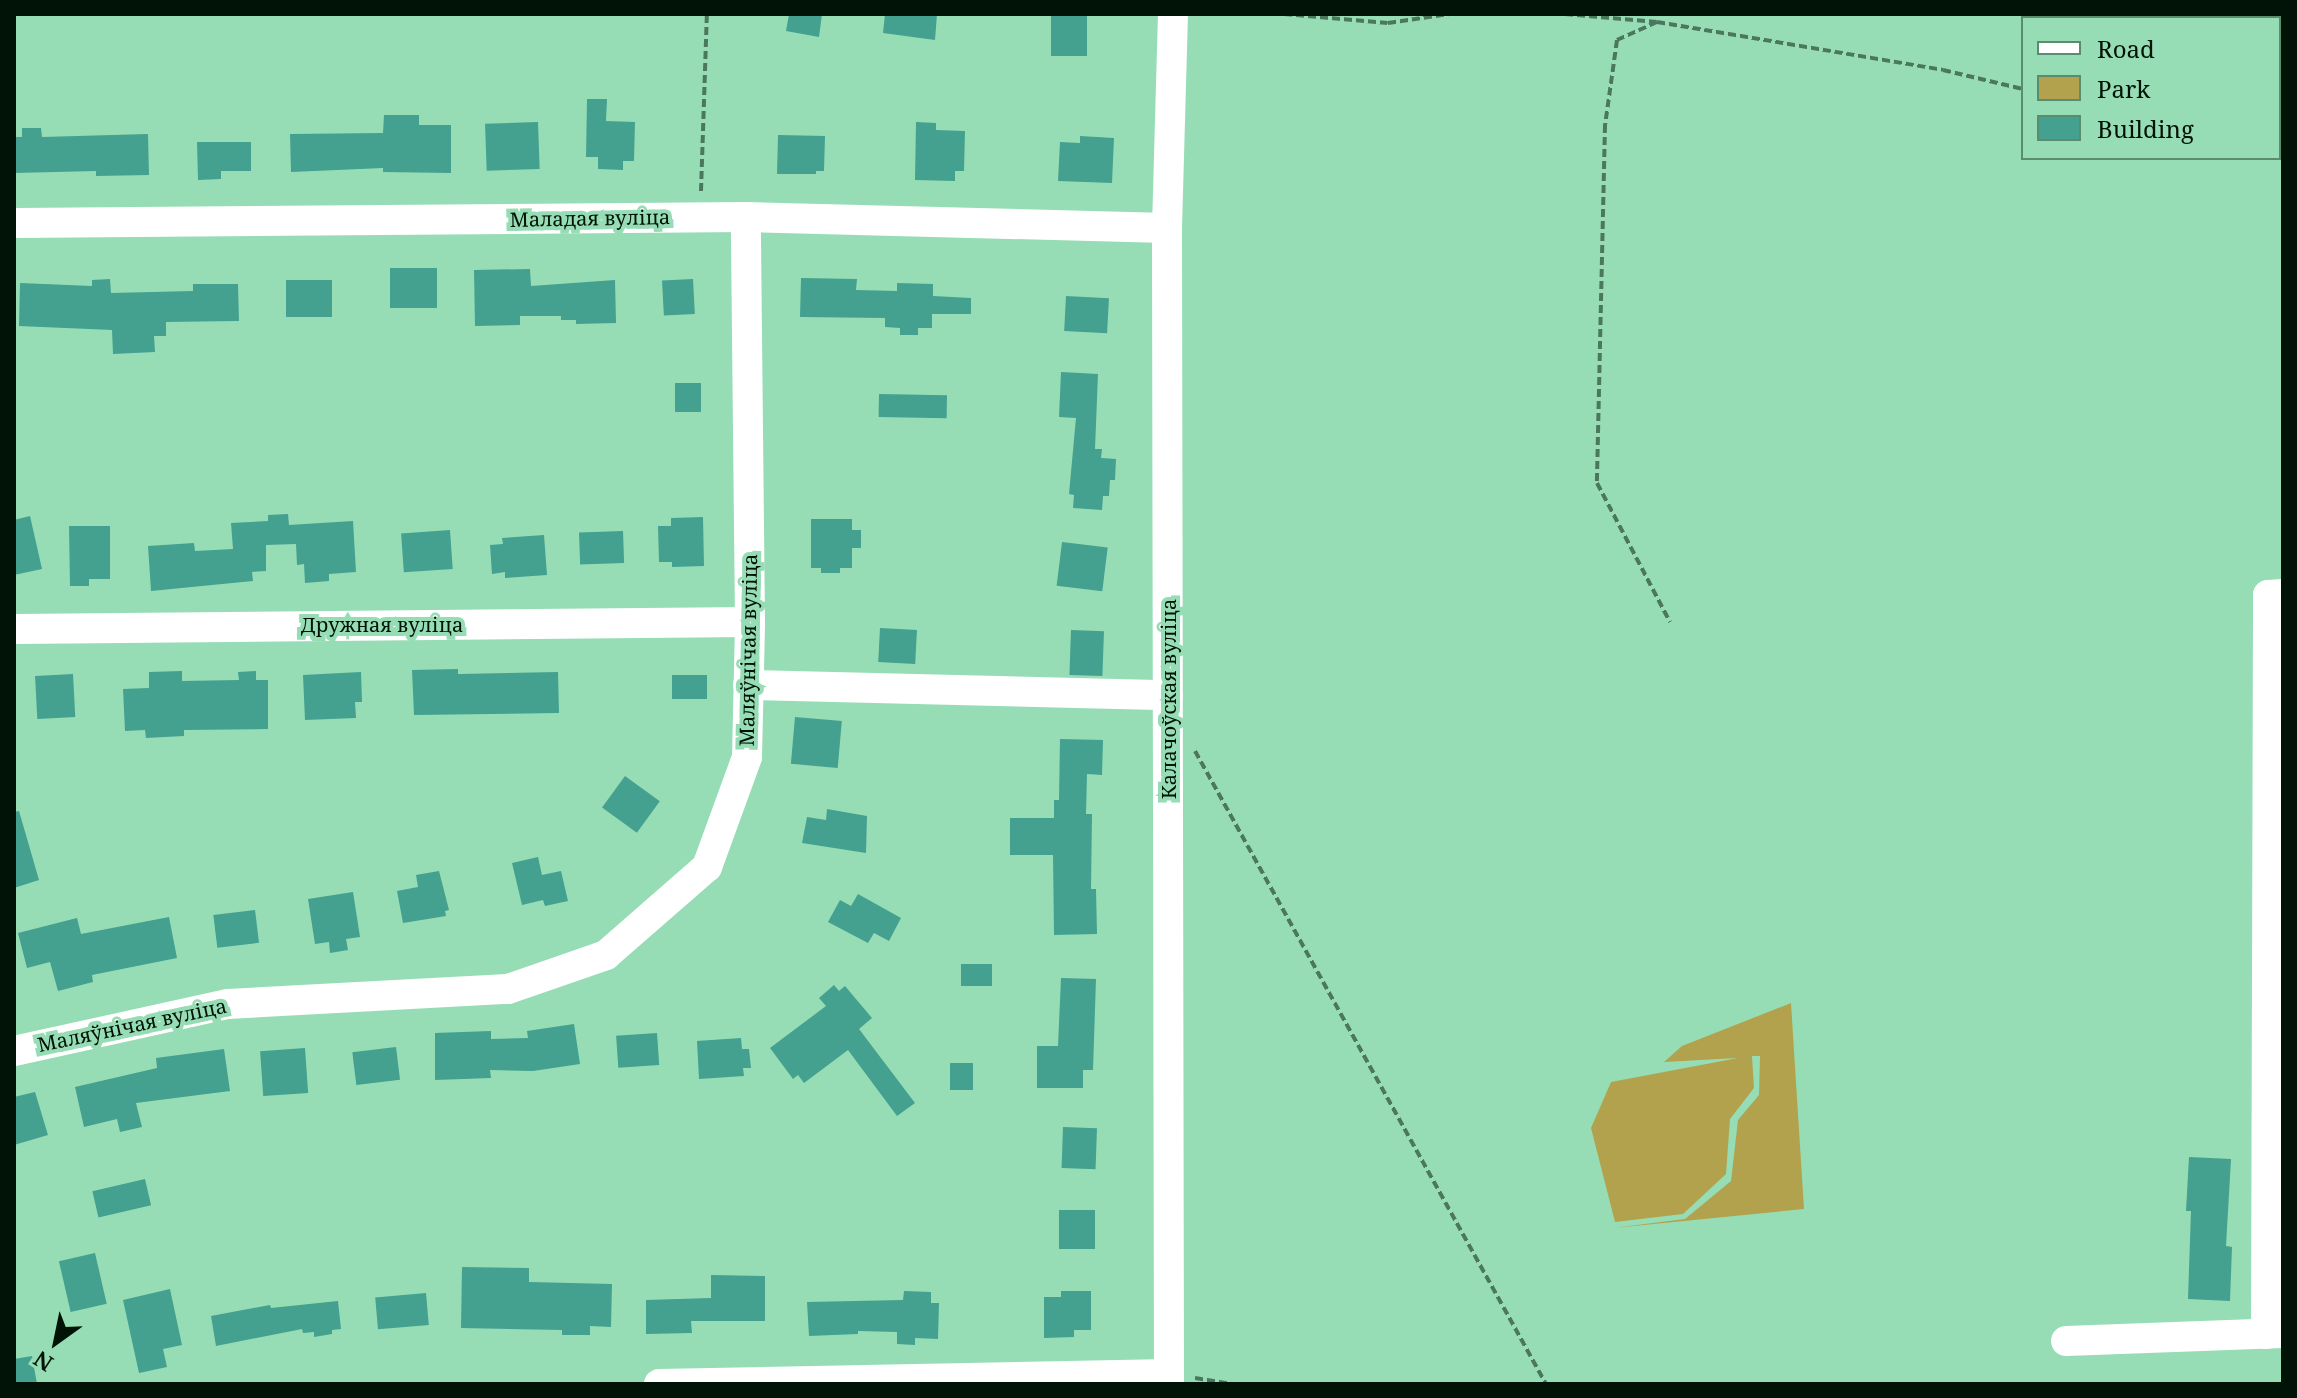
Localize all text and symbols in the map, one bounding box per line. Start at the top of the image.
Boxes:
legend [2021,16,2281,160]
text: Road [2097,32,2155,65]
text: Park [2097,72,2150,105]
text: Building [2097,112,2194,145]
street label: Маладая вуліца [509,205,671,231]
street label: Маляўнічая вуліца [734,553,762,747]
street label: Калачоўская вуліца [1156,599,1180,799]
street label: Дружная вуліца [301,612,463,636]
street label: Маляўнічая вуліца [35,993,229,1057]
north arrow [16,1302,96,1382]
text: N [27,1345,58,1379]

